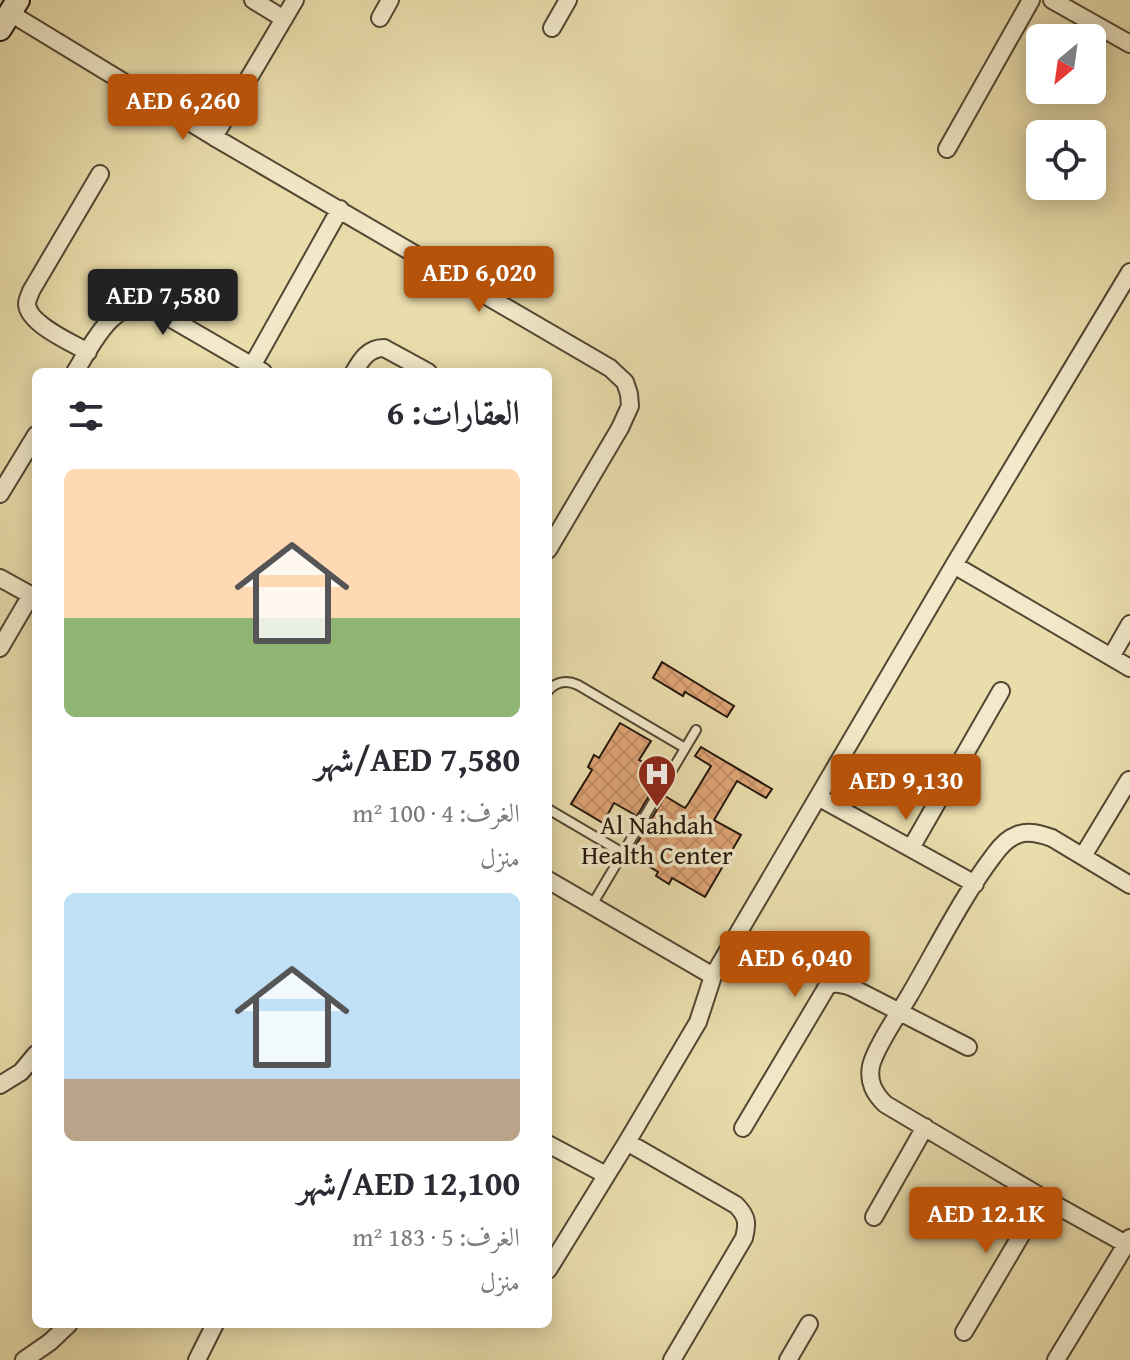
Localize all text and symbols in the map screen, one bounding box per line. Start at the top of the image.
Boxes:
north arrow [1026,24,1106,104]
map controls [1026,24,1106,200]
pin: AED 6,260 [91,74,275,142]
text: AED 6,260 [126,80,240,119]
button: locate [1026,120,1106,200]
pin: AED 6,020 [387,246,571,314]
text: AED 6,020 [422,252,536,291]
pin: AED 7,580 [71,269,255,337]
text: AED 7,580 [106,275,220,314]
text: العقارات: 6 [386,387,520,436]
icon: filters [64,394,108,438]
icon: home [220,521,364,665]
text: AED 7,580/شهر [315,734,520,783]
hospital icon: Al Nahdah Health Center [636,753,678,808]
pin: AED 9,130 [814,754,998,822]
text: AED 9,130 [849,760,963,799]
text: الغرف: 4 · 100 m² [352,793,520,832]
place label: Al Nahdah Health Center [581,805,733,874]
text: منزل [480,838,520,877]
pin: AED 6,040 [703,931,887,999]
text: AED 6,040 [738,937,852,976]
icon: home [220,945,364,1089]
text: AED 12,100/شهر [297,1158,520,1207]
pin: AED 12.1K [894,1187,1078,1255]
text: AED 12.1K [927,1193,1045,1232]
text: الغرف: 5 · 183 m² [352,1217,520,1256]
text: منزل [480,1262,520,1301]

